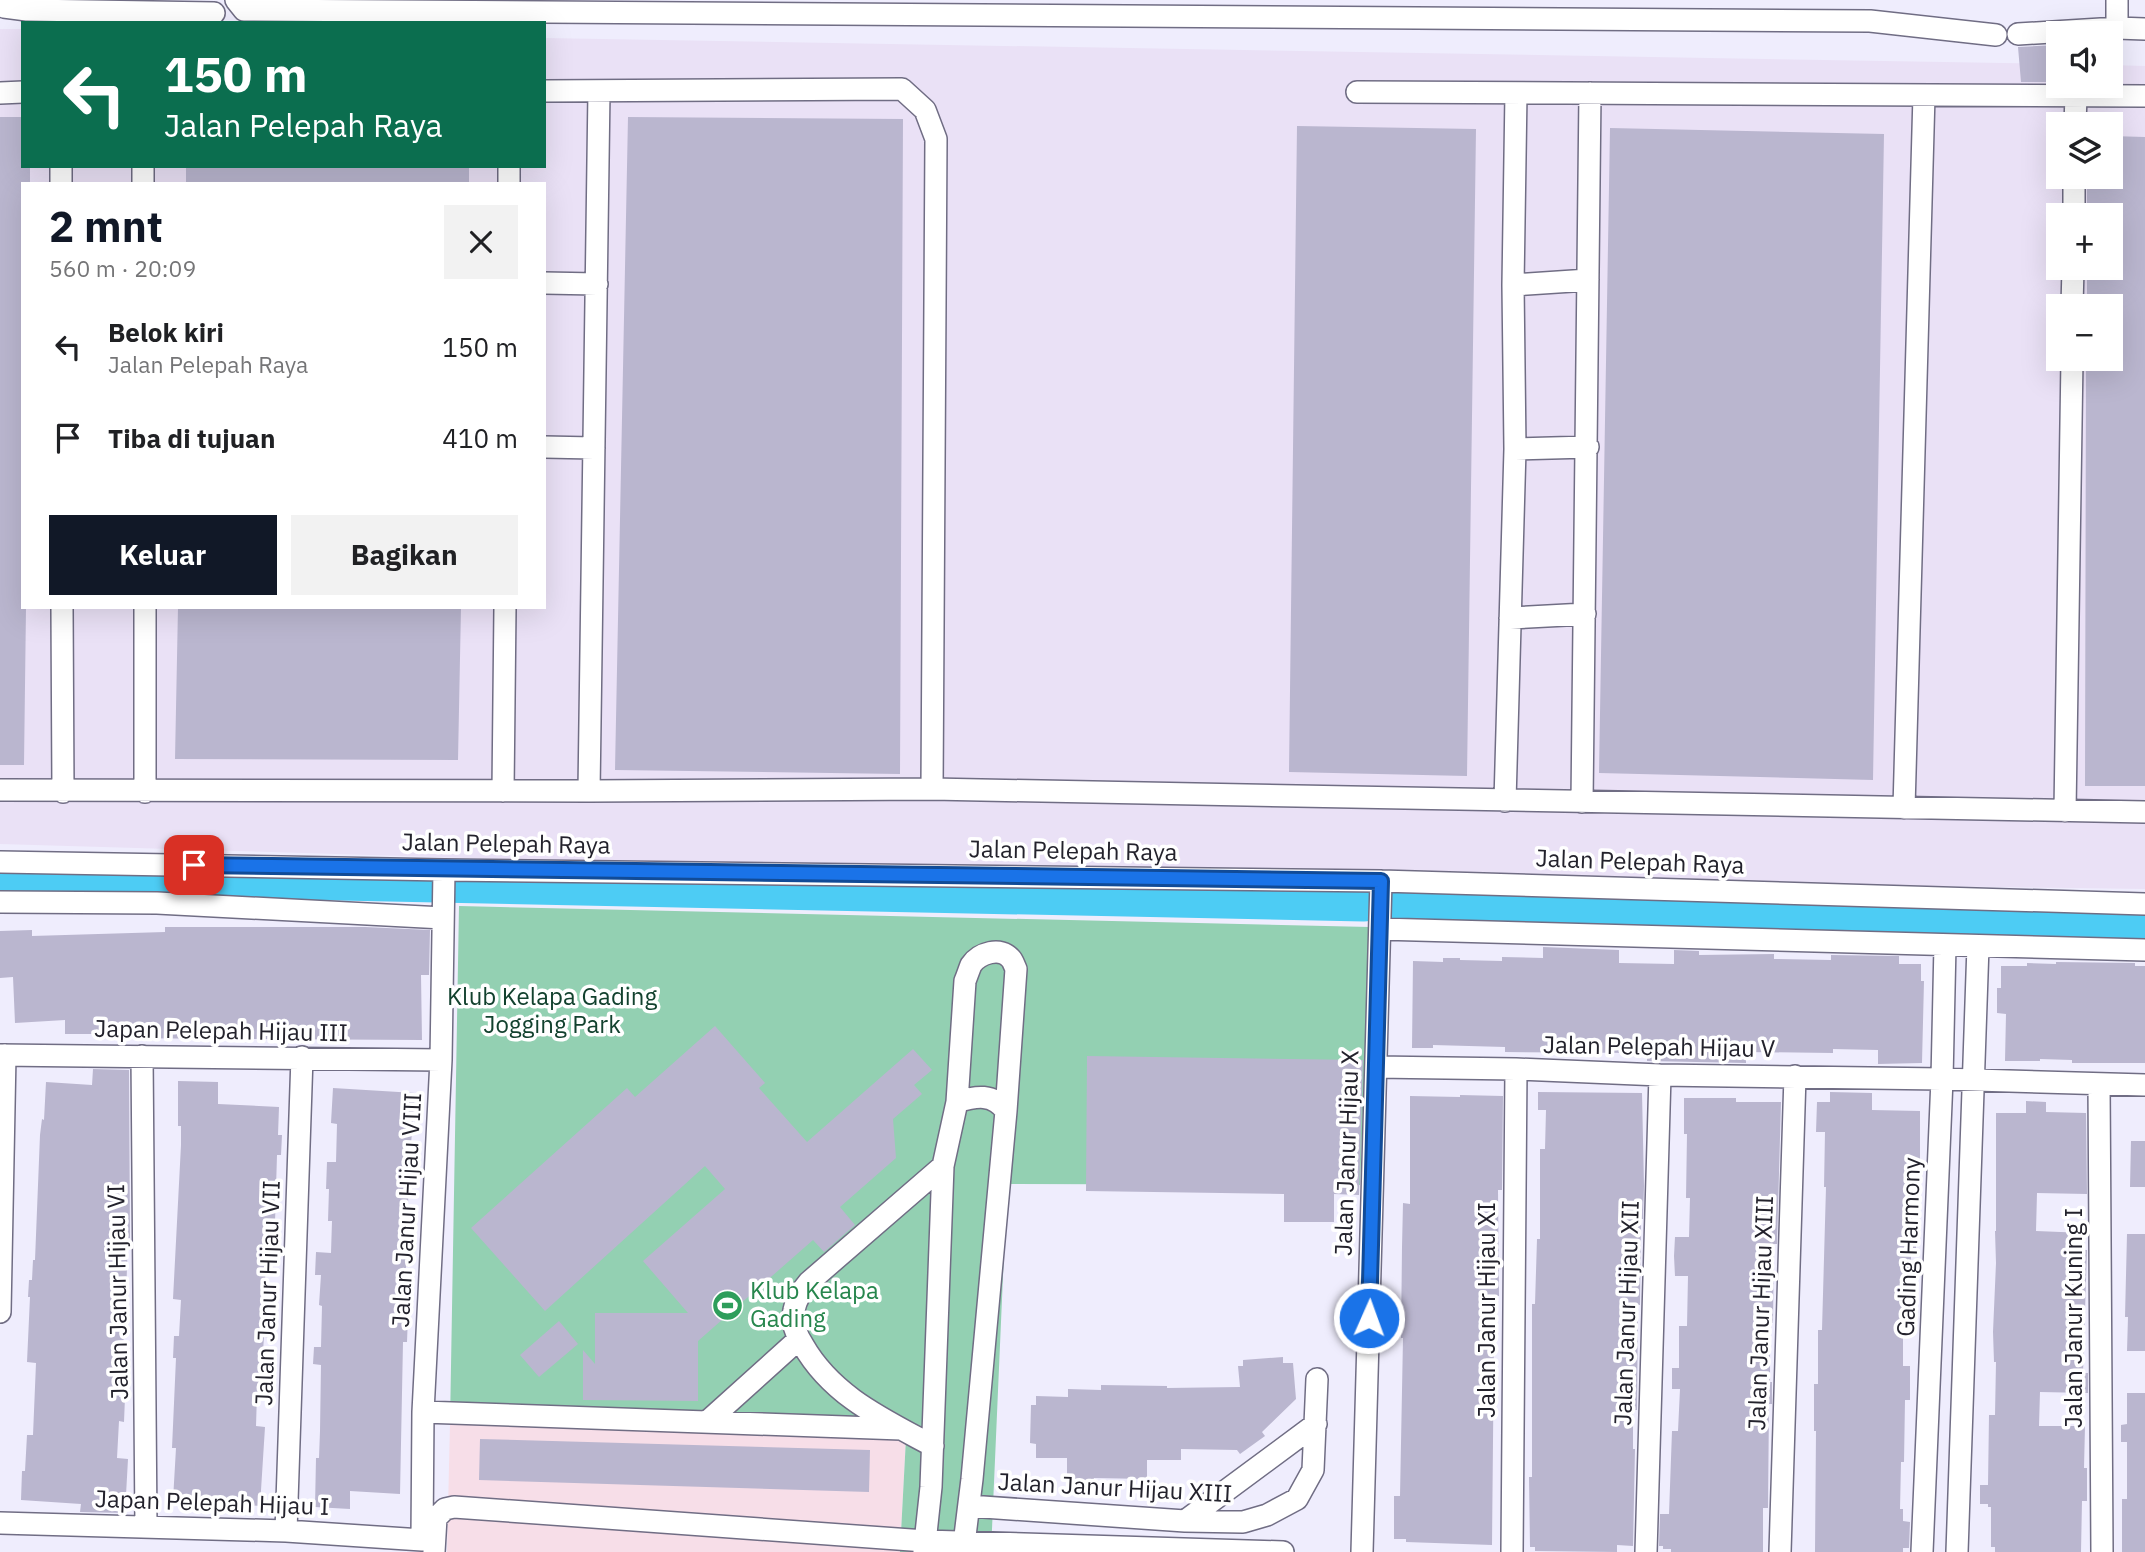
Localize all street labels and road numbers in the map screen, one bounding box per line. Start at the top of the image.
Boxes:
street label: Jalan Pelepah Raya [401,825,611,861]
street label: Jalan Pelepah Raya [968,832,1178,868]
street label: Jalan Pelepah Raya [1535,841,1745,881]
street label: Japan Pelepah Hijau III [94,1012,348,1048]
street label: Jalan Pelepah Hijau V [1543,1028,1776,1064]
street label: Jalan Janur Hijau X [1326,1049,1366,1257]
street label: Jalan Janur Hijau VIII [384,1092,428,1328]
street label: Gading Harmony [1889,1157,1927,1337]
street label: Jalan Janur Hijau VII [247,1180,287,1406]
street label: Jalan Janur Hijau VI [99,1184,135,1400]
street label: Jalan Janur Hijau XIII [1740,1195,1780,1431]
street label: Jalan Janur Hijau XII [1606,1200,1646,1426]
street label: Jalan Janur Hijau XI [1470,1202,1502,1418]
street label: Jalan Janur Kuning I [2057,1208,2089,1428]
street label: Jalan Janur Hijau XIII [997,1465,1233,1509]
street label: Japan Pelepah Hijau I [94,1482,330,1522]

